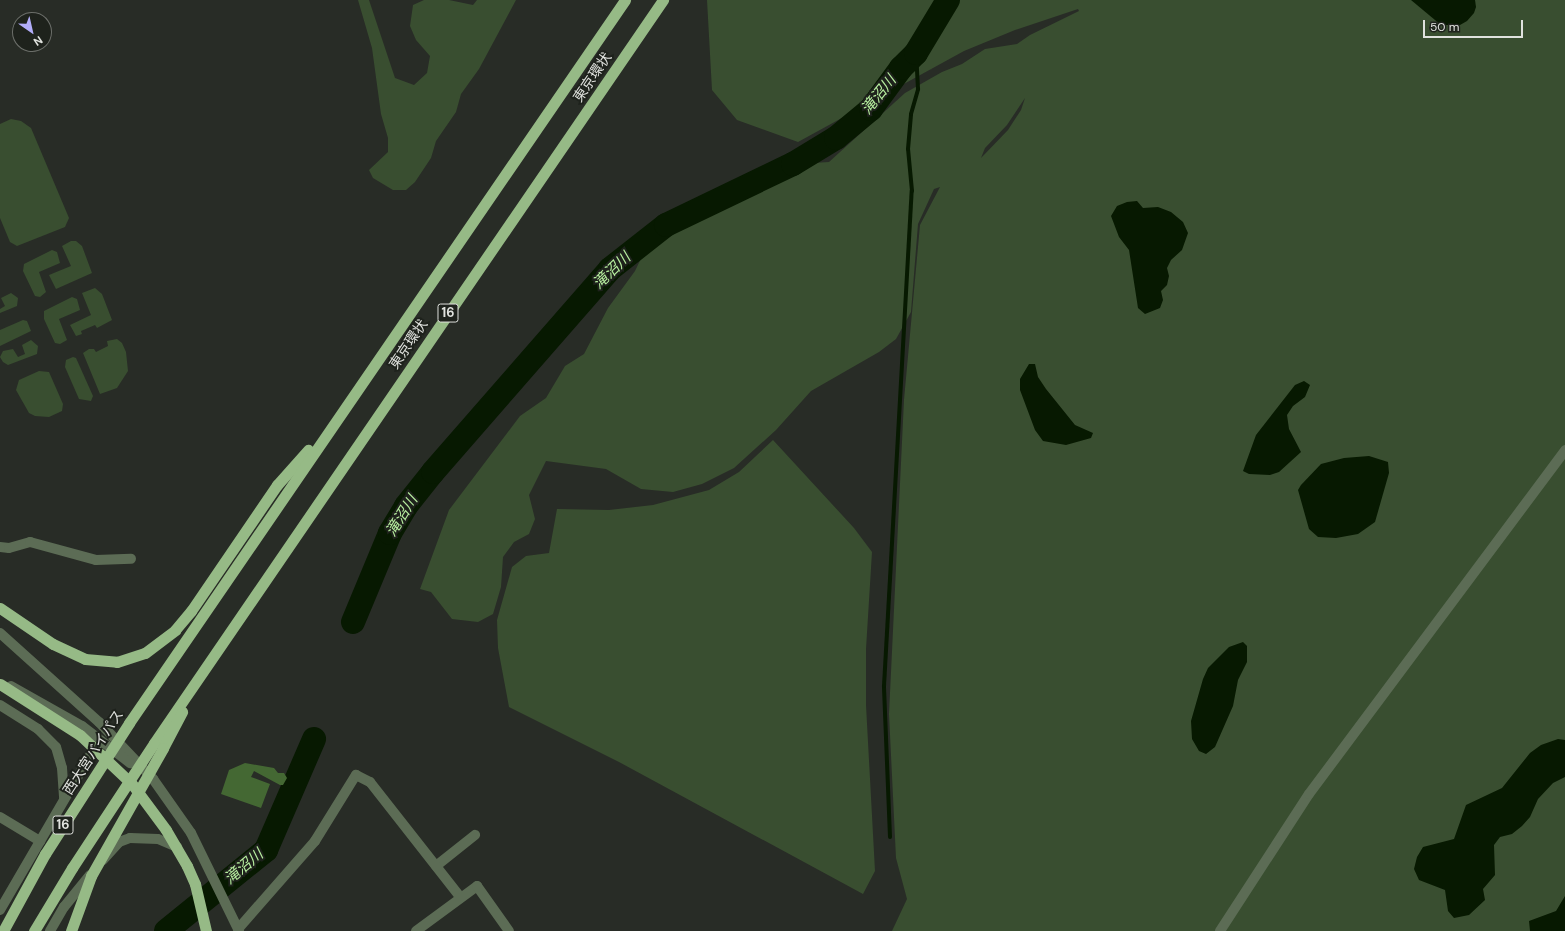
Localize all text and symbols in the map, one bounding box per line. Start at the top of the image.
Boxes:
north arrow [12,12,52,52]
scale bar [1425,12,1525,38]
text: 50 m [1430,19,1459,35]
text: N [31,33,45,49]
street label: 東京環状 [569,49,615,105]
water label: 滝沼川 [858,72,900,118]
water label: 滝沼川 [590,249,634,293]
road number: 16 [437,302,459,324]
street label: 東京環状 [385,316,431,372]
water label: 滝沼川 [382,492,422,540]
street label: 西大宮バイパス [59,706,127,798]
road number: 16 [52,814,74,836]
water label: 滝沼川 [221,846,267,888]

